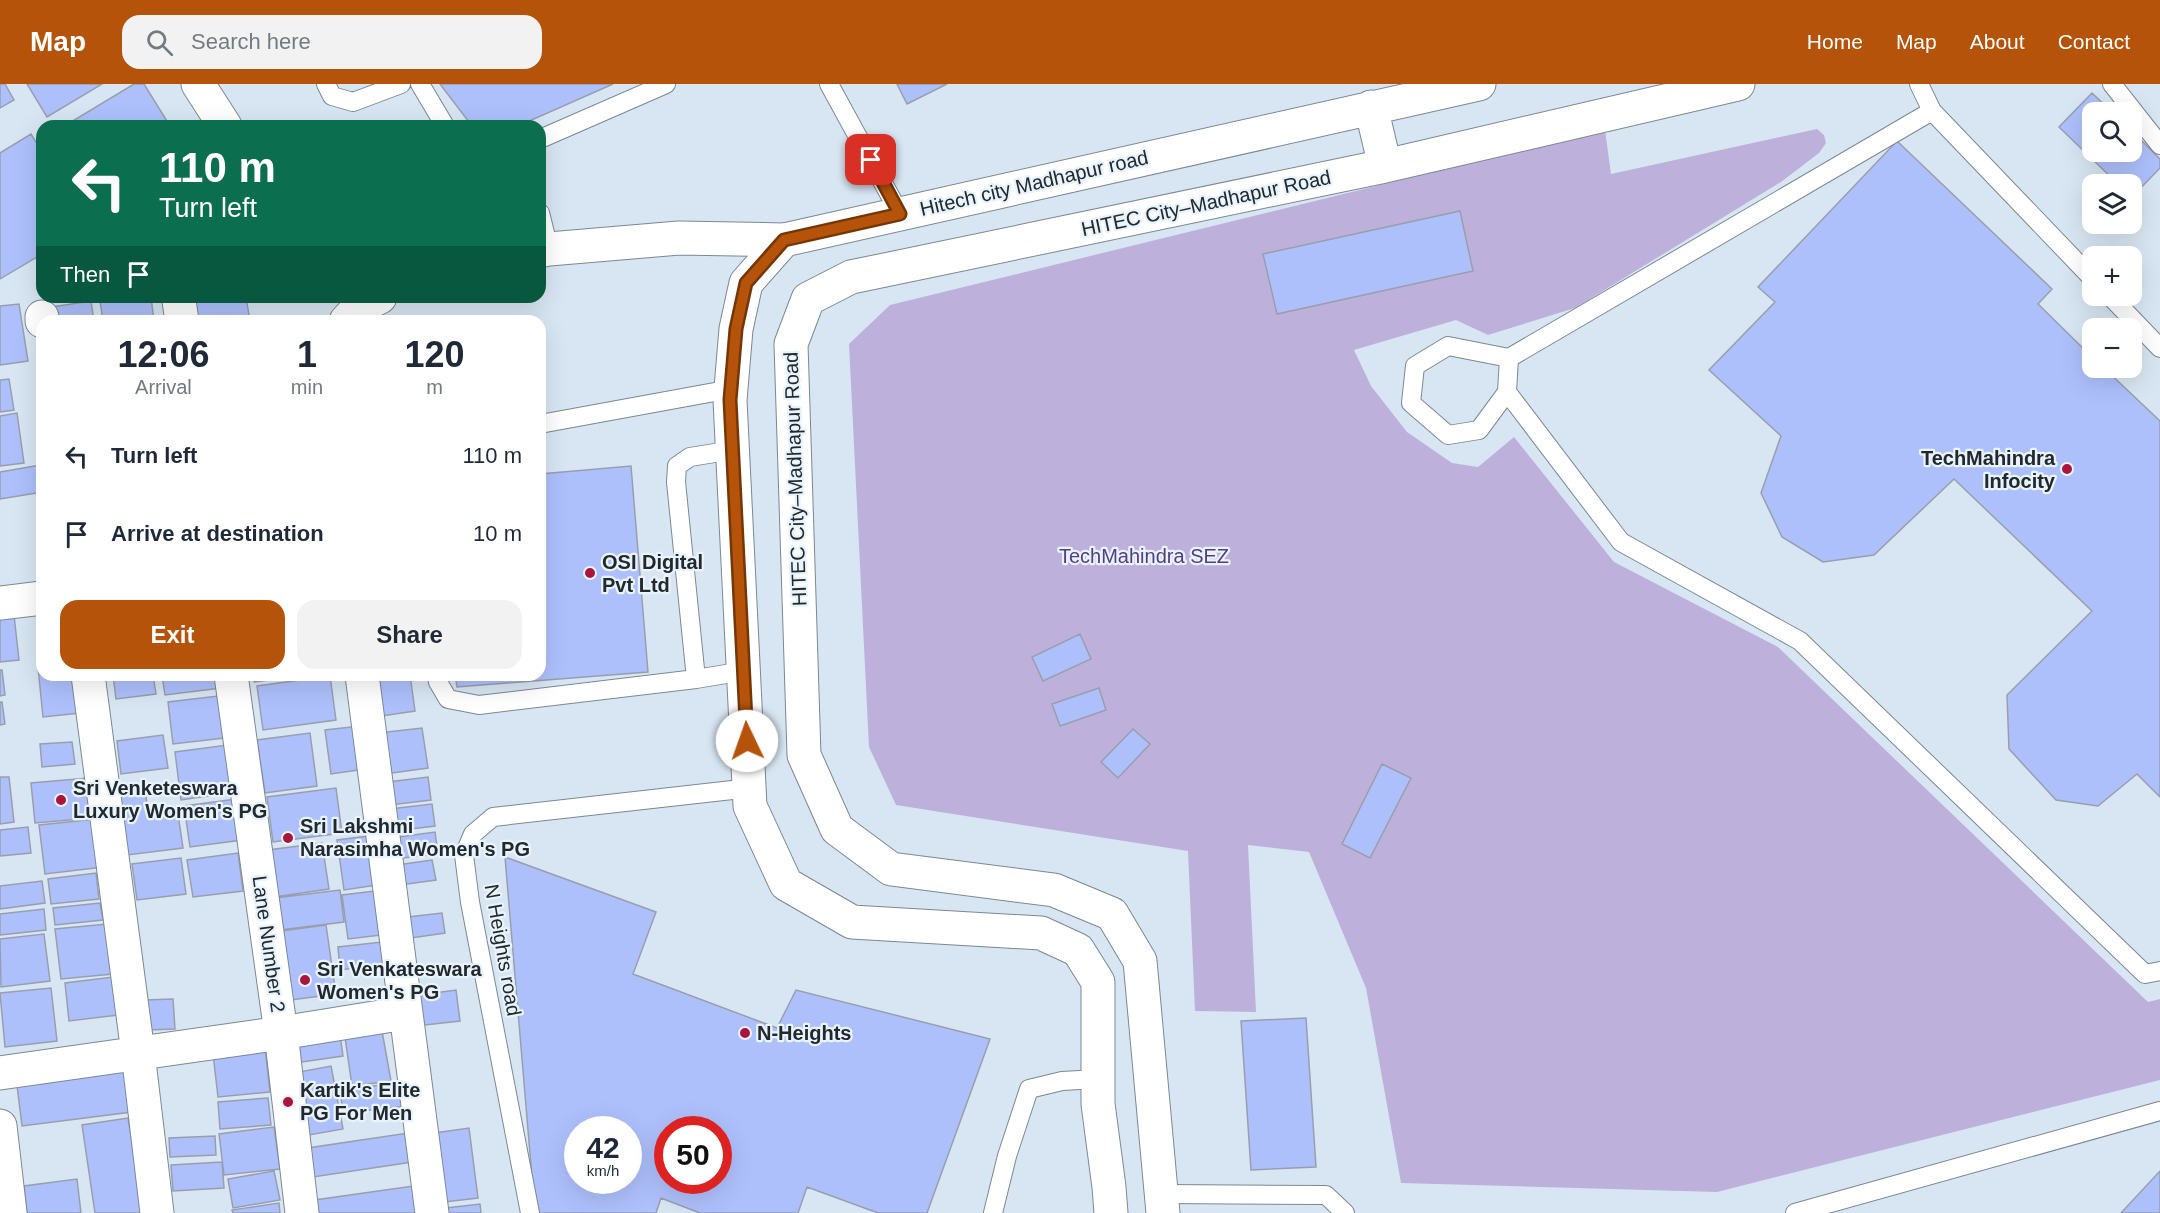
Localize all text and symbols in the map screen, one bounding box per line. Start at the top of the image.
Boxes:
search box [122,15,542,69]
text: Map [30,26,86,57]
icon: search [143,26,176,59]
text: Search here [191,29,311,54]
text: Home [1807,30,1863,53]
text: Map [1896,30,1937,53]
text: About [1970,30,2025,53]
text: Contact [2058,30,2130,53]
map controls [2082,102,2142,378]
button: search [2082,102,2142,162]
pin [845,134,896,185]
icon: arrive [854,143,887,176]
icon: left [60,144,138,222]
text: 110 m [159,144,276,191]
street label: Hitech city Madhapur road [918,146,1150,220]
street label: HITEC City–Madhapur Road [1079,166,1333,240]
button: layers [2082,174,2142,234]
text: Turn left [159,193,257,223]
button: + [2082,246,2142,306]
icon: arrive [122,258,155,291]
text: Then [60,262,110,287]
button: − [2082,318,2142,378]
text: 12:06 [117,334,209,375]
text: 1 [297,334,317,375]
text: 120 [404,334,465,375]
street label: HITEC City–Madhapur Road [780,351,810,607]
text: Arrival [135,376,192,398]
text: min [291,376,323,398]
text: m [426,376,443,398]
icon: left [60,440,93,473]
text: Turn left [111,443,197,468]
text: 110 m [462,443,522,468]
place label: TechMahindra Infocity [1921,447,2056,492]
marker: TechMahindra Infocity [2060,462,2074,476]
icon: arrive [60,518,93,551]
text: Arrive at destination [111,521,324,546]
text: 10 m [473,521,522,546]
park label: TechMahindra SEZ [1059,545,1229,567]
place label: OSI Digital Pvt Ltd [602,551,703,596]
marker: OSI Digital Pvt Ltd [583,566,597,580]
button: Exit [60,600,285,669]
button: Share [297,600,522,669]
position arrow [715,709,779,773]
place label: Sri Venketeswara Luxury Women's PG [73,777,267,822]
marker: Sri Venketeswara Luxury Women's PG [54,793,68,807]
place label: Sri Lakshmi Narasimha Women's PG [300,815,530,860]
marker: Sri Lakshmi Narasimha Women's PG [281,831,295,845]
street label: Lane Number 2 [249,874,289,1014]
street label: N Heights road [481,882,525,1018]
place label: Sri Venkateswara Women's PG [317,958,482,1003]
marker: Sri Venkateswara Women's PG [298,973,312,987]
place label: N-Heights [757,1022,851,1044]
marker: N-Heights [738,1026,752,1040]
place label: Kartik's Elite PG For Men [300,1079,420,1124]
marker: Kartik's Elite PG For Men [281,1095,295,1109]
speed limit sign: 50 [654,1116,732,1194]
text: 42 [586,1131,620,1164]
text: km/h [587,1162,619,1179]

